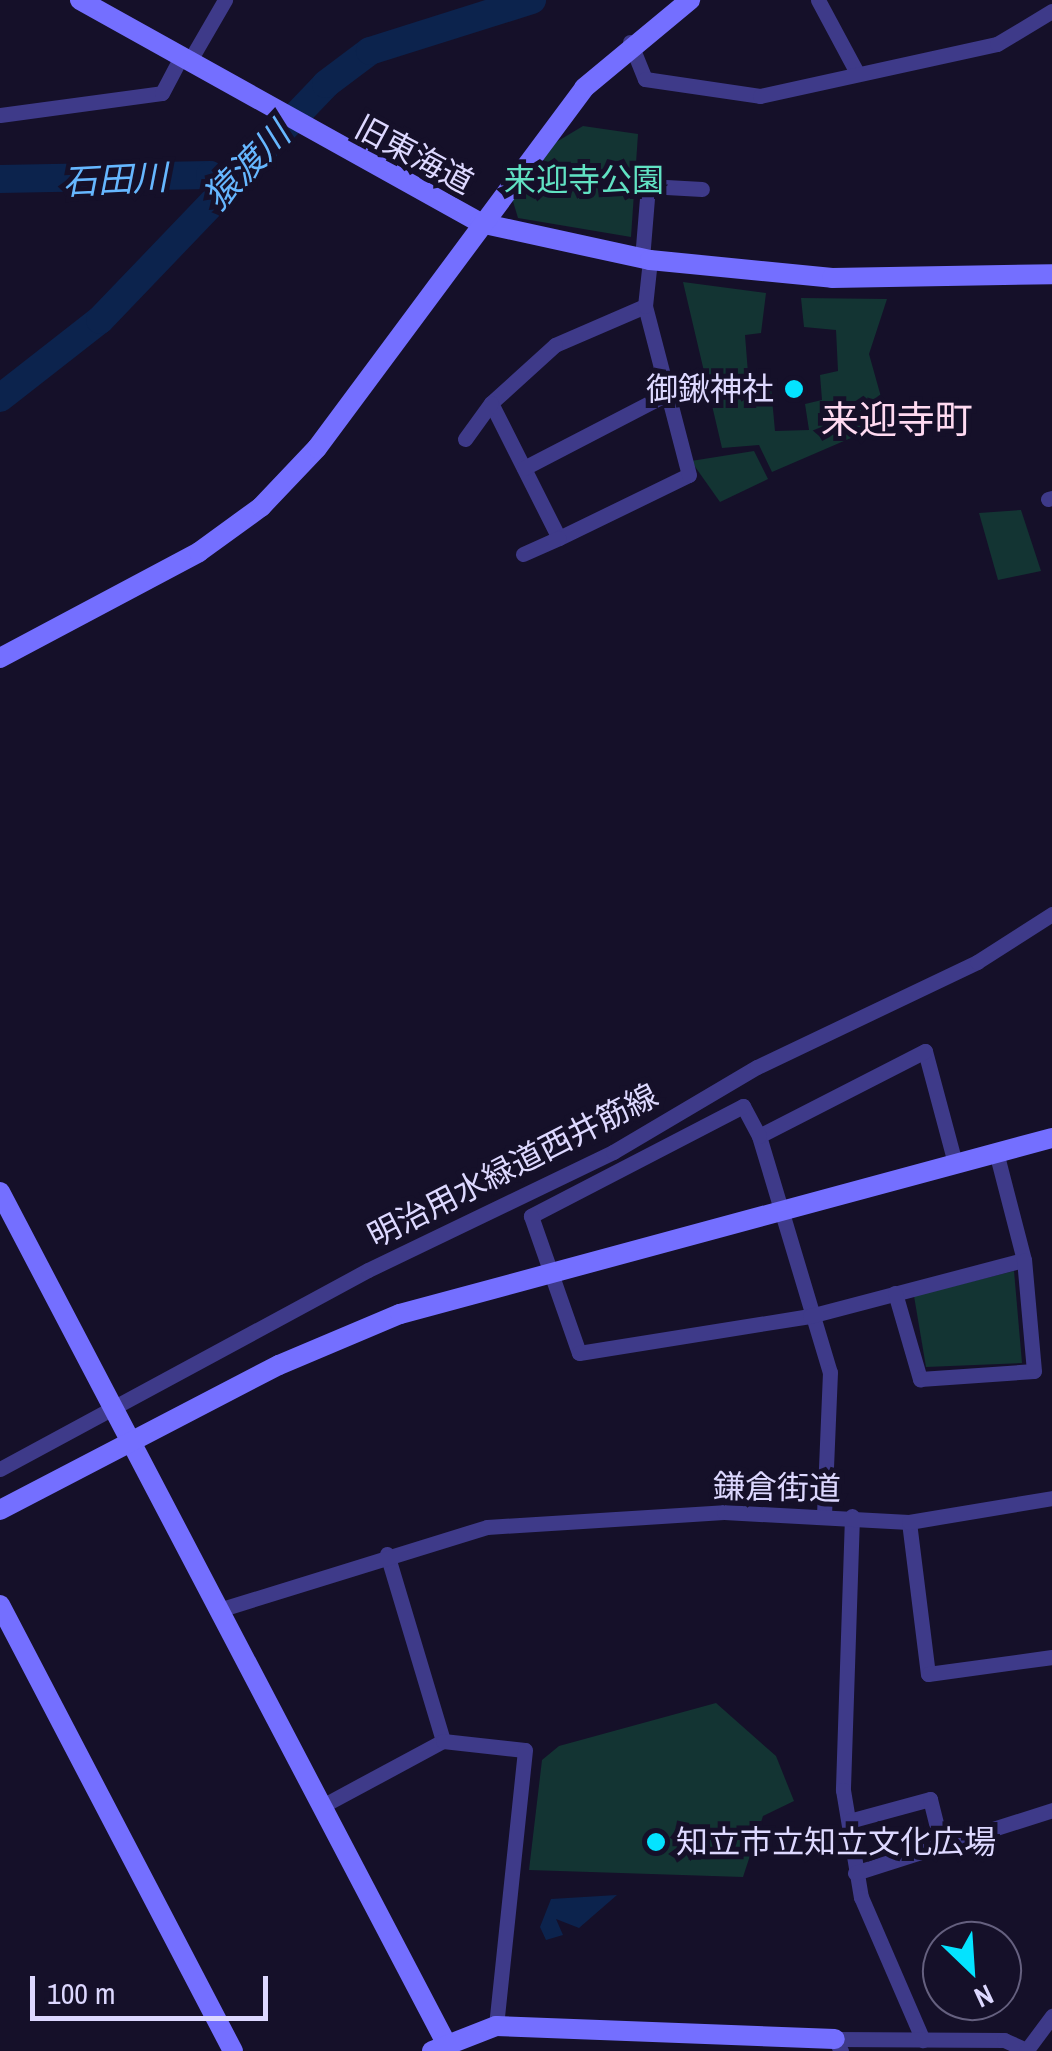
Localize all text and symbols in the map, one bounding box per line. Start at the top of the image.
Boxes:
street label: 旧東海道 [348,108,480,202]
water label: 猿渡川 [195,114,299,218]
water label: 石田川 [61,156,169,204]
park label: 来迎寺公園 [504,161,664,199]
place label: 御鍬神社 [646,370,774,408]
marker: 御鍬神社 [783,378,805,400]
district label: 来迎寺町 [821,397,973,443]
street label: 明治用水緑道西井筋線 [362,1076,664,1256]
street label: 鎌倉街道 [713,1468,841,1508]
place label: 知立市立知立文化広場 [676,1823,996,1861]
marker: 知立市立知立文化広場 [645,1831,667,1853]
north arrow [922,1921,1022,2021]
scale bar [35,1956,272,2018]
text: 100 m [47,1973,115,2013]
text: N [968,1976,999,2017]

